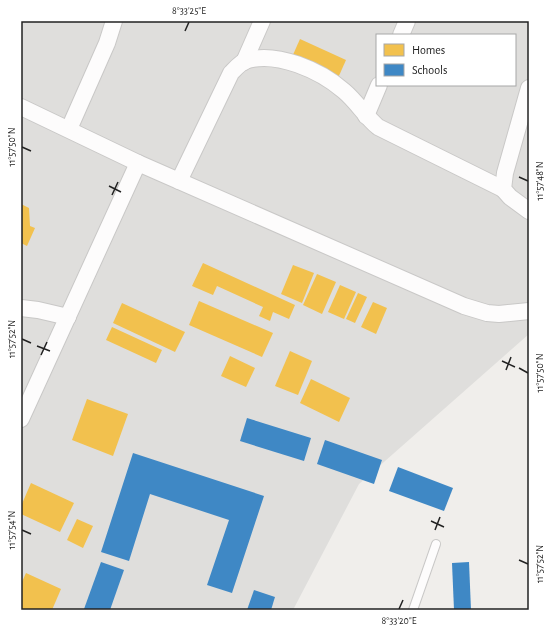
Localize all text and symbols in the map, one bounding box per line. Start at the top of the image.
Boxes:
text: 8°33'25"E [172,6,206,16]
legend [376,34,516,86]
text: Homes [412,44,445,56]
text: Schools [412,64,447,76]
text: 11°57'50"N [7,128,17,166]
text: 11°57'48"N [535,162,545,201]
text: 11°57'52"N [7,320,17,358]
text: 11°57'50"N [535,354,545,392]
text: 11°57'54"N [7,511,17,549]
text: 11°57'52"N [535,545,545,583]
text: 8°33'20"E [381,616,417,626]

